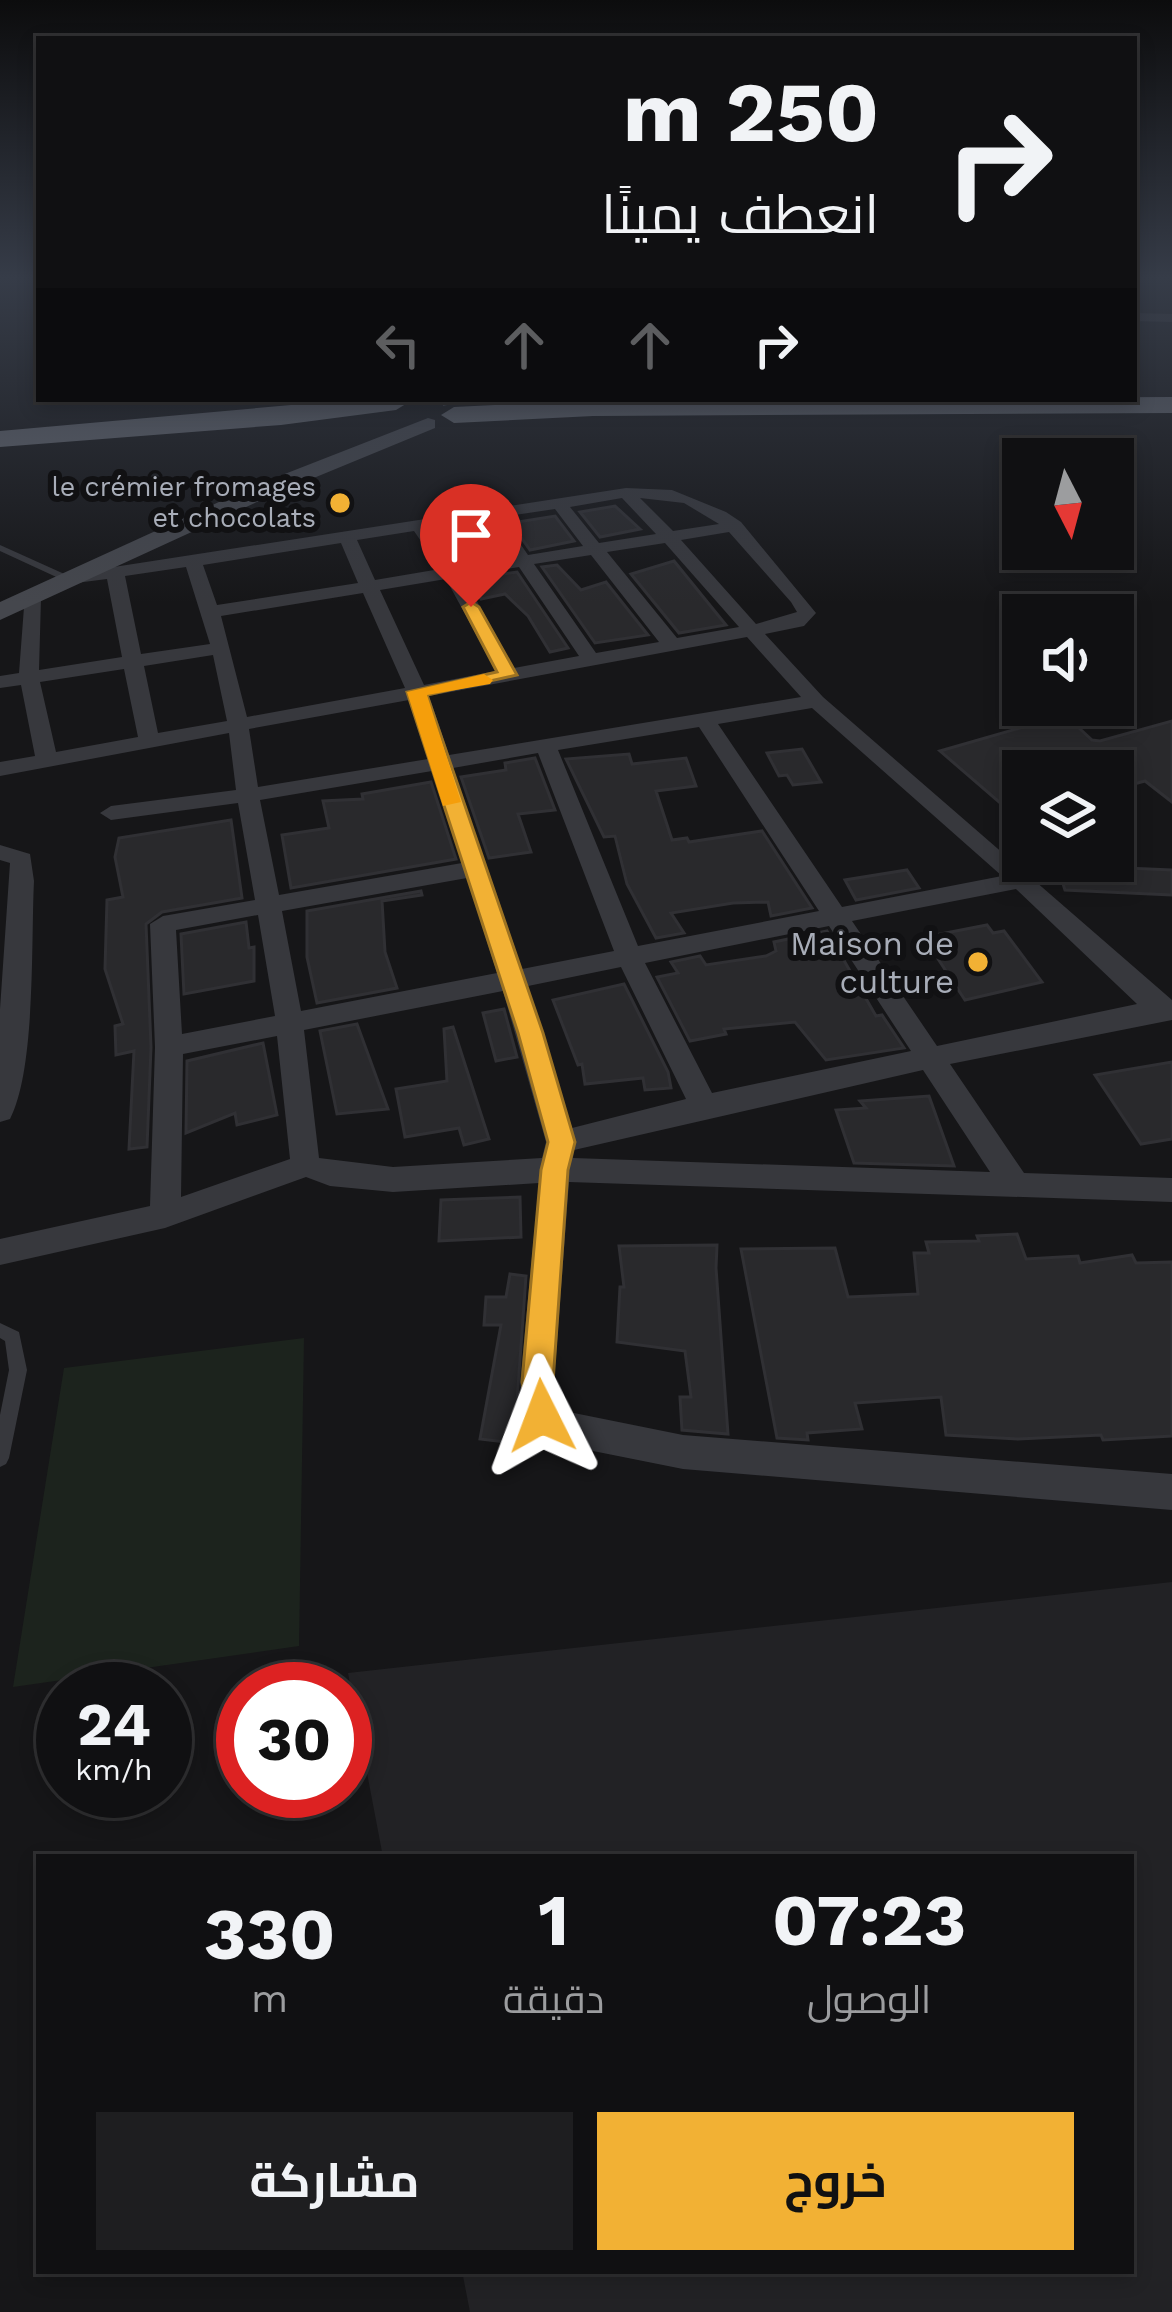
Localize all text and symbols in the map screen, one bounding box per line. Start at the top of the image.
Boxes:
text: 250 m [623,63,879,161]
icon: right [921,84,1077,240]
text: انعطف يمينًا [601,183,879,246]
icon: left [365,312,431,378]
icon: ahead [491,312,557,378]
icon: ahead [617,312,683,378]
icon: right [743,312,809,378]
north arrow [1002,438,1134,570]
map controls [1002,438,1134,882]
place label: le crémier fromages et chocolats [52,471,316,534]
pin [420,484,522,607]
marker: le crémier fromages et chocolats [327,490,353,516]
icon: arrive [438,502,504,568]
button: sound [1002,594,1134,726]
button: layers [1002,750,1134,882]
place label: Maison de culture [790,924,954,1001]
marker: Maison de culture [965,949,991,975]
position arrow [479,1353,605,1479]
speed limit sign: 30 [216,1662,372,1818]
text: 24 [77,1689,151,1760]
text: km/h [75,1752,153,1787]
text: 1 [538,1878,569,1962]
text: 07:23 [772,1878,966,1962]
text: 330 [204,1892,335,1976]
text: m [251,1976,288,2021]
text: دقيقة [503,1977,604,2022]
text: الوصول [807,1977,931,2022]
button: مشاركة [96,2112,573,2250]
button: خروج [597,2112,1074,2250]

